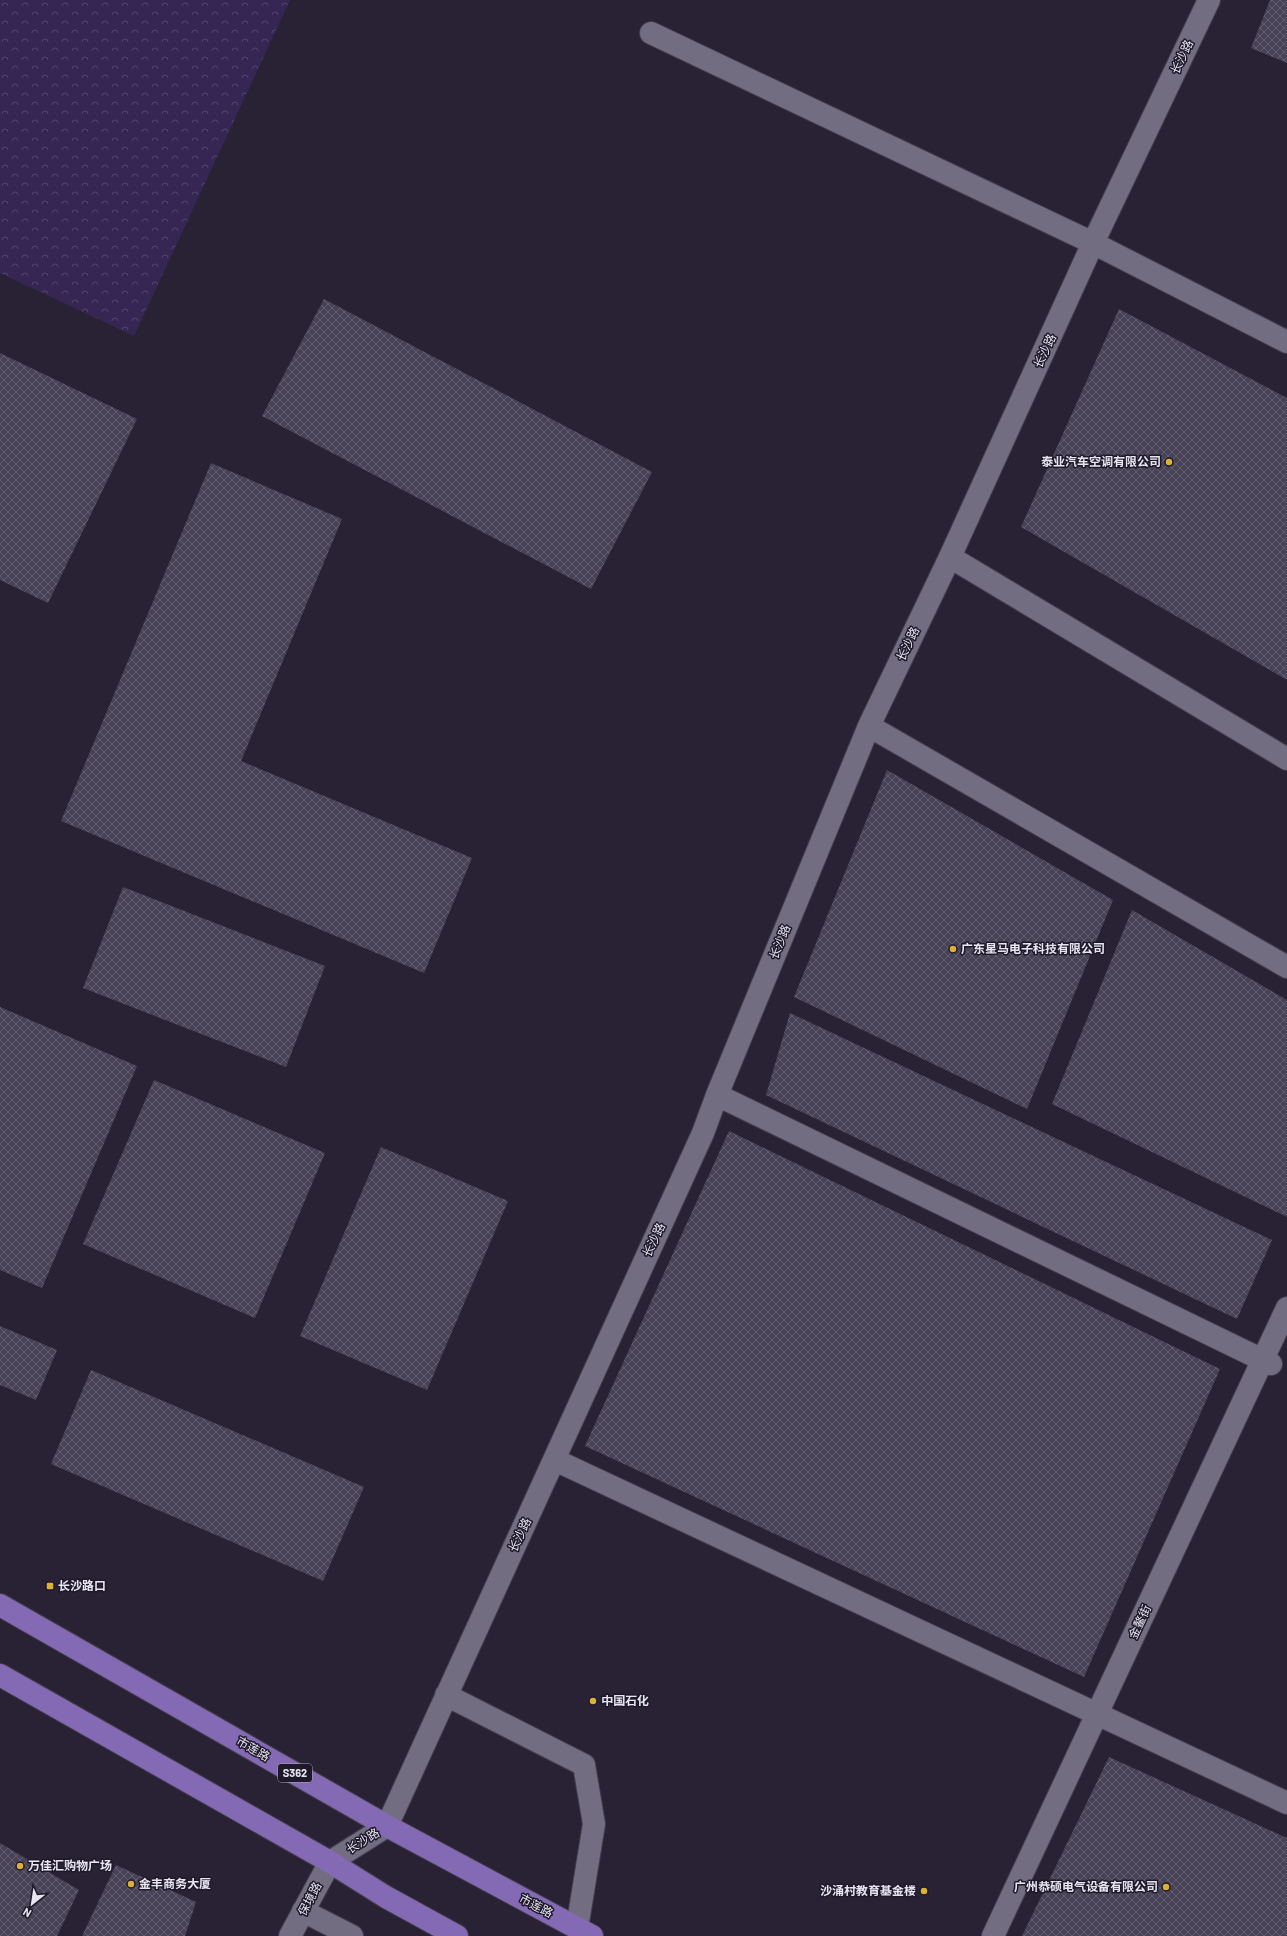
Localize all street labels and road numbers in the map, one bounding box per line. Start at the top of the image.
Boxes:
street label: 长沙路 [1167,37,1195,76]
street label: 长沙路 [1030,331,1058,370]
street label: 长沙路 [893,624,921,663]
street label: 长沙路 [766,922,792,961]
street label: 长沙路 [639,1220,667,1259]
street label: 长沙路 [505,1515,533,1554]
street label: 金鳌街 [1125,1602,1153,1641]
street label: 市莲路 [234,1733,273,1763]
road number: S362 [278,1764,312,1782]
street label: 长沙路 [343,1825,381,1856]
street label: 保境路 [294,1879,324,1918]
street label: 市莲路 [517,1890,556,1920]

